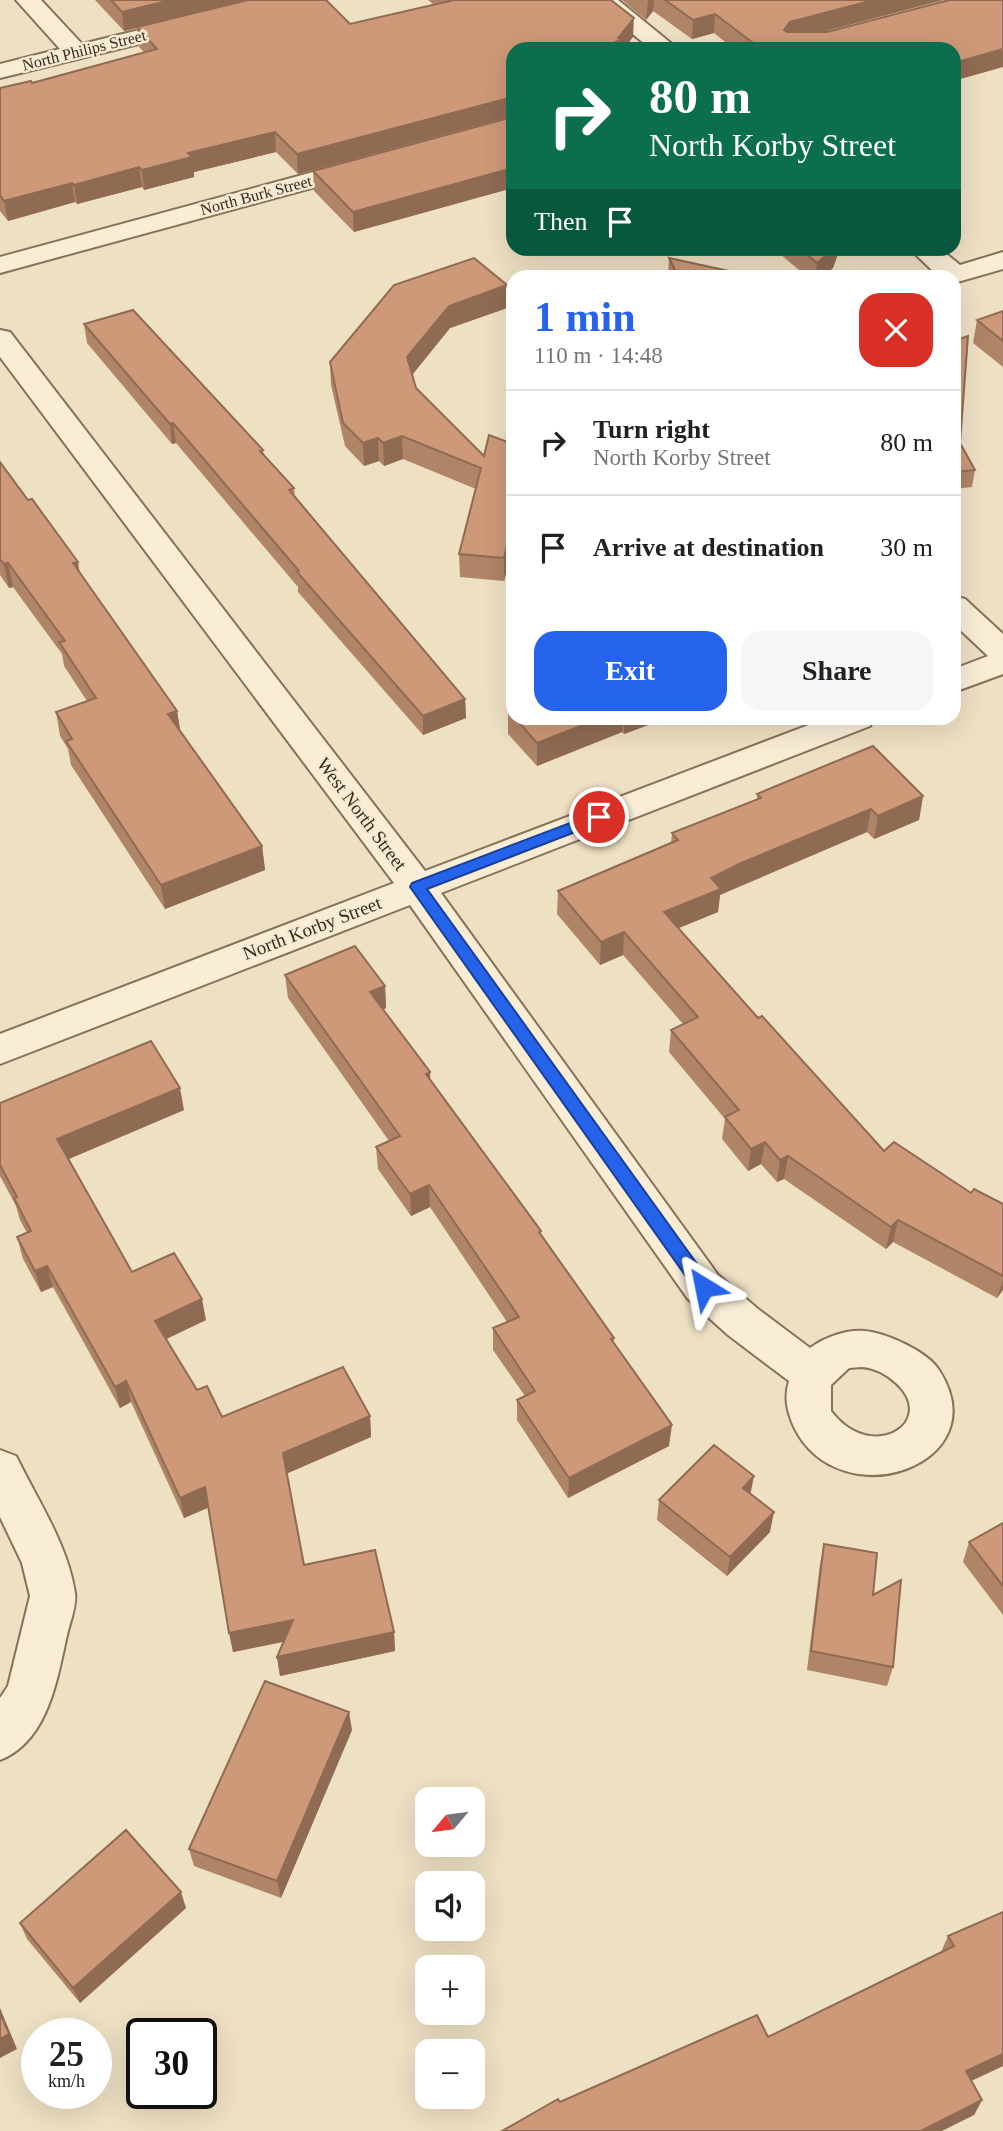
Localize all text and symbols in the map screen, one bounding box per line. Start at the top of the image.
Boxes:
street label: North Philips Street [20,26,149,75]
text: 80 m [649,69,751,124]
icon: right [534,70,625,161]
text: North Korby Street [649,127,896,163]
street label: North Burk Street [198,172,314,218]
icon: arrive [601,203,639,241]
text: Then [534,207,587,236]
button: close [859,293,933,367]
text: 1 min [534,294,636,340]
text: 110 m · 14:48 [534,343,663,368]
text: Turn right [593,415,710,444]
icon: right [534,424,572,462]
text: 80 m [880,428,933,457]
text: North Korby Street [593,445,771,470]
icon: arrive [534,529,572,567]
text: Arrive at destination [593,533,824,562]
text: 30 m [880,533,933,562]
button: Exit [534,631,727,711]
button: Share [741,631,933,711]
street label: West North Street [313,754,412,875]
pin [569,787,629,847]
icon: arrive [580,798,618,836]
street label: North Korby Street [240,892,385,964]
position arrow [667,1250,741,1324]
north arrow [415,1787,485,1857]
map controls [415,1787,485,2109]
button: sound [415,1871,485,1941]
button: + [415,1955,485,2025]
speed limit sign: 30 [126,2018,217,2109]
text: 25 [49,2035,84,2074]
button: − [415,2039,485,2109]
text: km/h [48,2071,85,2091]

